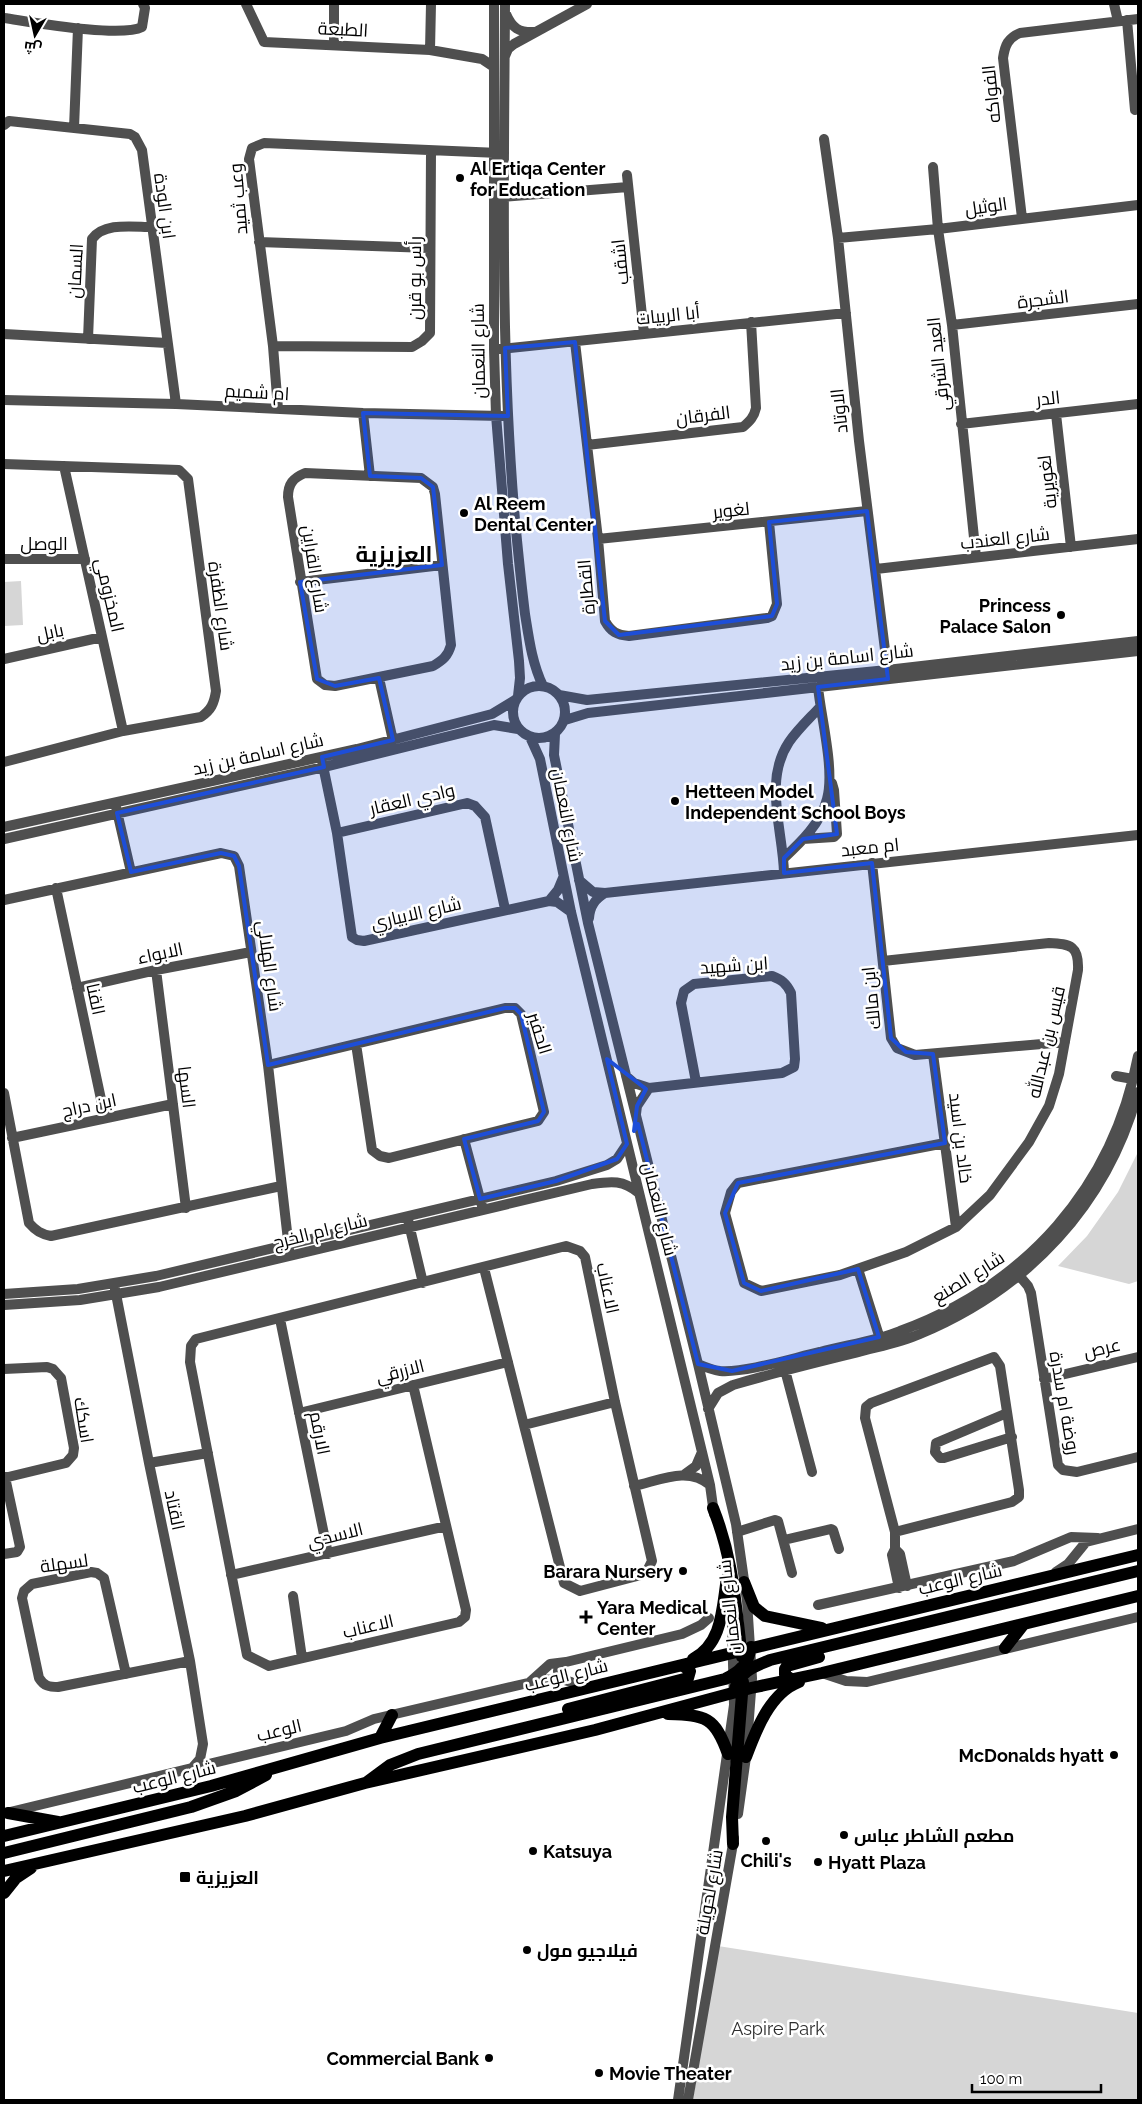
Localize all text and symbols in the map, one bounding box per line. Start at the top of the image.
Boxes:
north arrow [10,10,60,60]
street label: الطبعة [317,17,369,41]
text: ش [23,38,43,57]
street label: الفواكه [978,64,1005,124]
place label: Al Ertiqa Center for Education [470,158,605,200]
street label: وعب ثميد [224,162,253,236]
street label: ابن الودة [149,172,180,240]
marker: Al Ertiqa Center for Education [454,172,466,184]
street label: الوثيل [963,193,1009,220]
street label: رأس بو قرن [404,236,426,320]
street label: اشقب [607,238,633,286]
street label: السمان [63,243,88,299]
street label: الشجرة [1016,285,1070,314]
street label: أبا الربيات [635,301,701,330]
street label: شارع النعمان [467,303,491,399]
street label: العيد الشرقي [923,316,957,412]
street label: ام شميم [224,380,290,406]
street label: الدر [1034,386,1061,411]
street label: الاوتاد [826,387,853,435]
street label: الفرقان [674,401,732,430]
street label: لغويرية [1033,454,1062,510]
place label: Al Reem Dental Center [474,493,594,535]
street label: لغوير [711,498,751,523]
marker: Al Reem Dental Center [458,507,470,519]
street label: شارع العندب [959,523,1051,555]
street label: شارع القراين [296,524,332,615]
street label: الوصل [20,533,68,555]
district label: العزيزية [356,541,432,568]
street label: المخزومي [87,556,129,635]
street label: القطارة [573,558,600,615]
street label: شارع الظفرة [202,560,238,652]
place label: Princess Palace Salon [940,595,1051,637]
marker: Princess Palace Salon [1055,609,1067,621]
street label: بابل [34,619,66,646]
street label: شارع اسامة بن زيد [779,640,915,676]
street label: شارع اسامة بن زيد [191,729,326,781]
street label: شارع النعمان [546,766,586,864]
street label: وادي العقار [366,779,458,823]
place label: Hetteen Model Independent School Boys [685,781,906,823]
marker: Hetteen Model Independent School Boys [669,795,681,807]
street label: ام معبد [840,833,900,862]
street label: شارع الابياري [369,892,464,937]
street label: شارع الهلالي [249,919,287,1013]
street label: الابواء [135,938,185,969]
street label: ابن شهيد [699,952,769,979]
street label: ابن مالك [857,965,886,1031]
street label: القنا [82,981,110,1017]
street label: قيس بن عبدالله [1022,984,1070,1100]
street label: الحفير [522,1008,556,1057]
street label: السها [173,1065,200,1109]
street label: ابن دراج [60,1089,119,1123]
street label: خالد بن اسيد [944,1092,977,1185]
street label: شارع النعمان [636,1160,682,1258]
street label: شارع ام الخرج [271,1209,370,1255]
street label: شارع الصنع [928,1247,1009,1309]
street label: الاعناب [592,1260,624,1316]
street label: عرص [1081,1334,1123,1363]
street label: روضة ام سدرة [1044,1350,1084,1457]
street label: الازرقي [374,1355,427,1391]
street label: اسكك [70,1396,98,1444]
street label: الارقم [304,1409,335,1457]
street label: القتاد [161,1488,189,1532]
street label: الاسدي [305,1518,366,1556]
street label: لسهلة [39,1549,89,1578]
street label: شارع النعمان [714,1558,746,1656]
street label: شارع الوعب [916,1559,1004,1601]
place label: Barara Nursery [543,1561,673,1582]
marker: Barara Nursery [677,1565,689,1577]
place label: Yara Medical Center [597,1597,708,1639]
street label: الاعناب [340,1610,396,1642]
marker: Yara Medical Center [579,1610,593,1624]
street label: شارع الوعب [522,1655,610,1697]
street label: الوعب [254,1715,304,1746]
place label: McDonalds hyatt [959,1745,1104,1766]
marker: McDonalds hyatt [1108,1749,1120,1761]
street label: شارع الوعب [130,1757,218,1799]
place label: مطعم الشاطر عباس [854,1825,1014,1848]
marker: مطعم الشاطر عباس [838,1829,850,1841]
marker: Chili's [760,1835,772,1847]
place label: Katsuya [543,1841,612,1862]
marker: Katsuya [527,1845,539,1857]
street label: شارع لحويلة [691,1848,729,1937]
place label: Chili's [740,1850,792,1871]
place label: Hyatt Plaza [828,1852,926,1873]
marker: Hyatt Plaza [812,1856,824,1868]
place label: العزيزية [196,1867,259,1889]
marker: العزيزية [178,1870,192,1884]
place label: فيلاجيو مول [537,1940,638,1962]
marker: فيلاجيو مول [521,1944,533,1956]
park label: Aspire Park [731,2018,825,2039]
place label: Commercial Bank [327,2048,480,2069]
marker: Commercial Bank [483,2052,495,2064]
scale bar [972,2062,1101,2094]
place label: Movie Theater [609,2063,732,2084]
marker: Movie Theater [593,2067,605,2079]
text: 100 m [980,2070,1022,2088]

